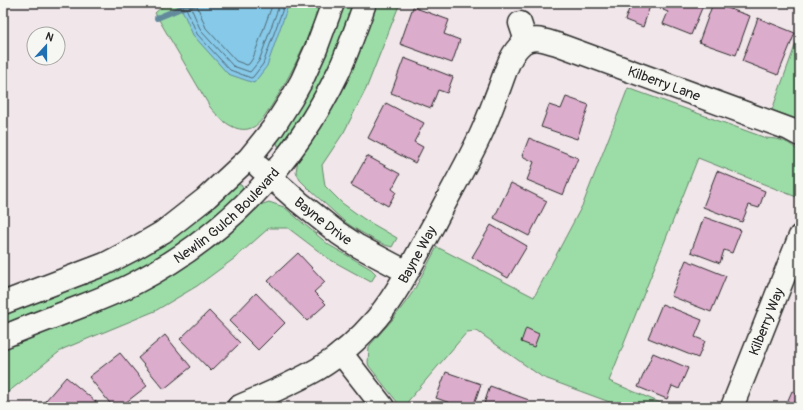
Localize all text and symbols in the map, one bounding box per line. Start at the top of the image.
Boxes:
north arrow [26,26,66,66]
text: N [44,30,56,45]
street label: Kilberry Lane [626,62,703,104]
street label: Newlin Gulch Boulevard [170,164,283,267]
street label: Bayne Drive [291,193,355,249]
street label: Bayne Way [394,223,440,286]
street label: Kilberry Way [745,285,787,358]

